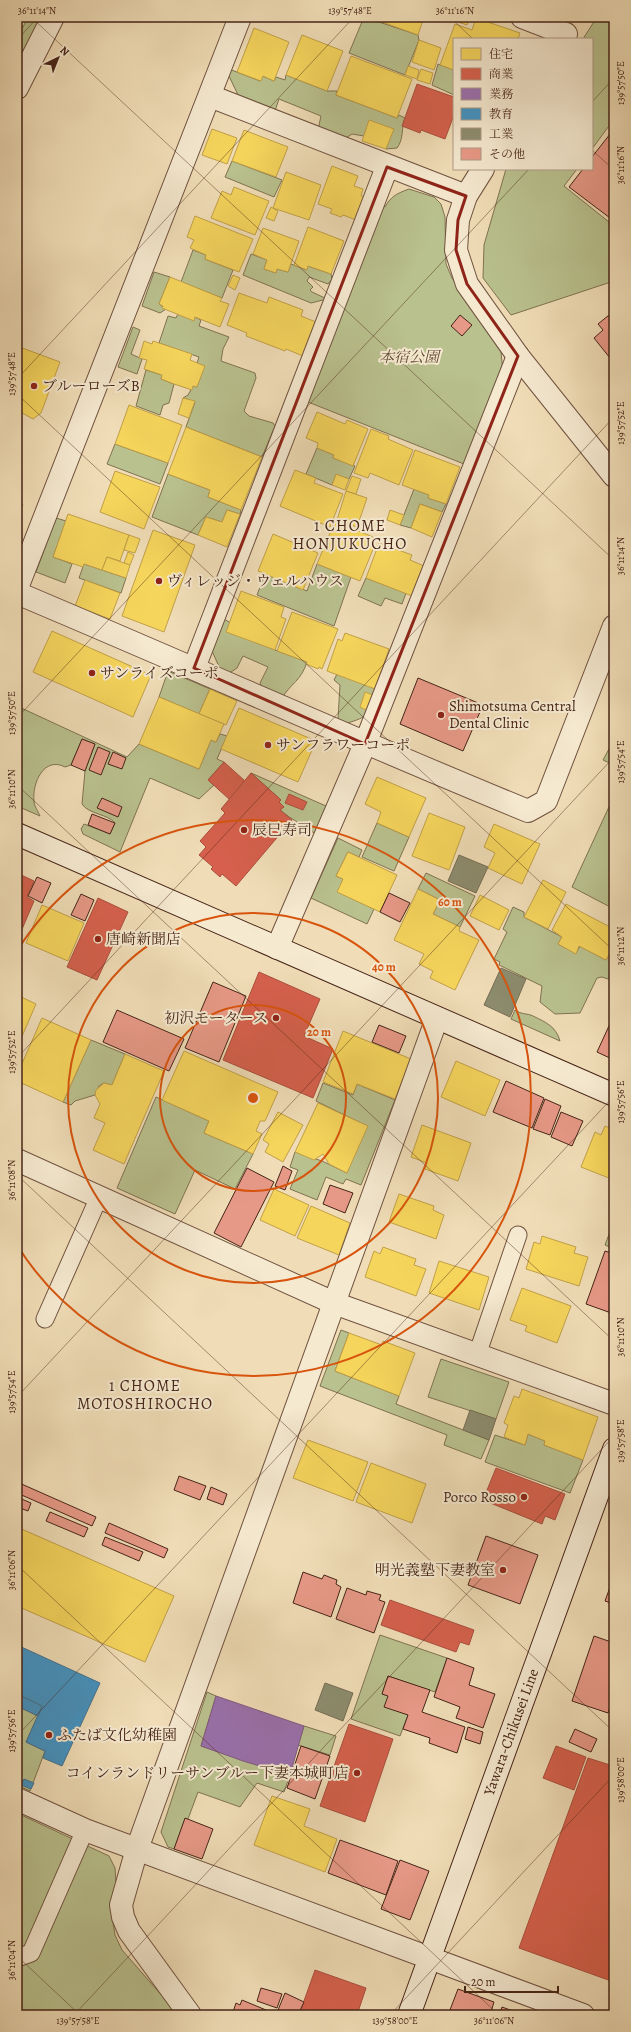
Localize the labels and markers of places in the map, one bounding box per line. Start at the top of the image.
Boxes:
place label: ブルーローズB [42,376,140,396]
marker: ブルーローズB [29,381,39,391]
place label: ヴィレッジ・ウェルハウス [167,571,344,591]
marker: ヴィレッジ・ウェルハウス [154,576,164,586]
place label: サンライズコーポ [100,663,219,683]
marker: サンライズコーポ [87,668,97,678]
place label: Shimotsuma Central Dental Clinic [449,696,576,733]
marker: Shimotsuma Central Dental Clinic [436,710,446,720]
place label: サンフラワーコーポ [276,735,410,755]
marker: サンフラワーコーポ [263,740,273,750]
place label: 辰巳寿司 [252,820,312,840]
marker: 辰巳寿司 [239,825,249,835]
place label: 唐崎新聞店 [106,929,181,949]
marker: 唐崎新聞店 [93,934,103,944]
place label: 初沢モータース [164,1008,268,1028]
marker: 初沢モータース [271,1013,281,1023]
centre of rings [246,1091,260,1105]
place label: Porco Rosso [443,1487,516,1507]
marker: Porco Rosso [519,1492,529,1502]
place label: 明光義塾下妻教室 [375,1560,495,1580]
marker: 明光義塾下妻教室 [498,1565,508,1575]
place label: ふたば文化幼稚園 [57,1725,177,1745]
marker: ふたば文化幼稚園 [44,1730,54,1740]
place label: コインランドリーサンブルー下妻本城町店 [66,1763,349,1783]
marker: コインランドリーサンブルー下妻本城町店 [352,1768,362,1778]

